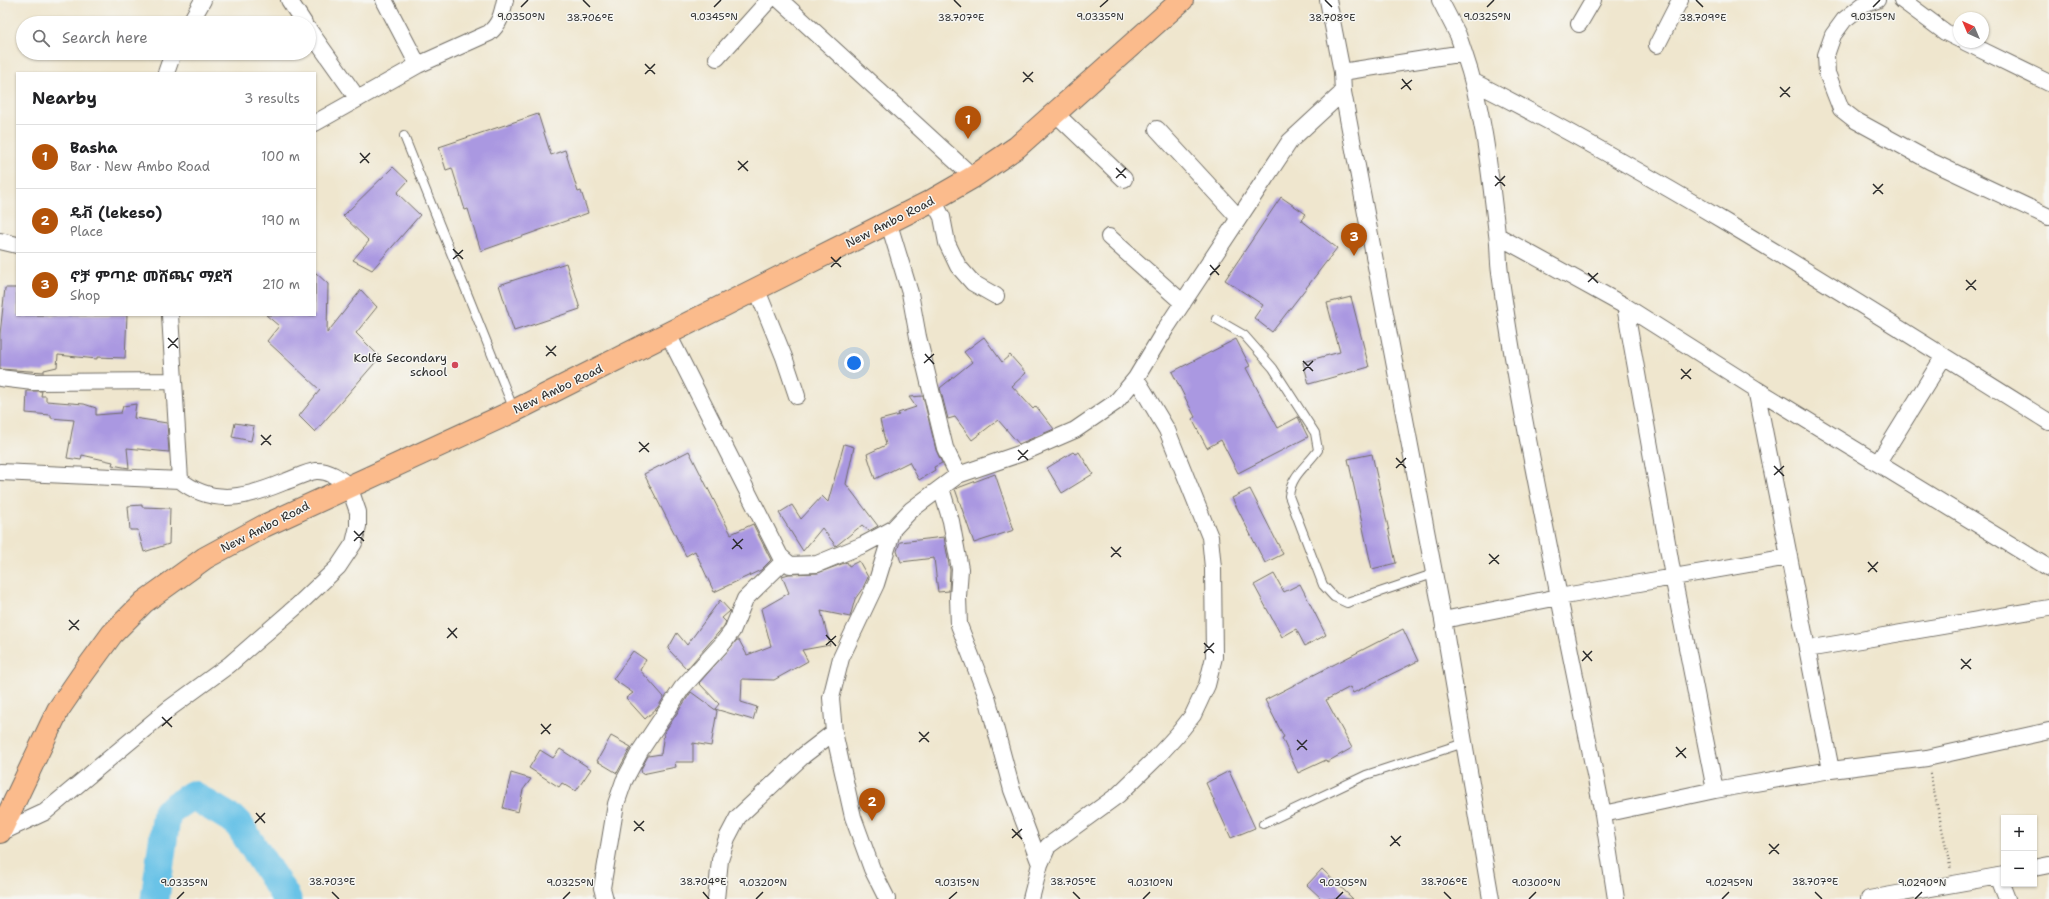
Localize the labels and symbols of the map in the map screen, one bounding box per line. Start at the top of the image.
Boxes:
text: 9.0350°N [497,10,545,23]
text: 9.0345°N [690,10,738,23]
text: 9.0335°N [1076,10,1124,23]
text: 9.0325°N [1463,10,1511,23]
text: 9.0315°N [1850,10,1896,23]
text: 38.706°E [566,11,614,24]
text: 38.707°E [938,11,984,24]
text: 38.708°E [1308,11,1356,24]
text: 38.709°E [1680,11,1726,24]
north arrow [1953,12,1989,48]
pin: 1 [955,106,981,139]
street label: New Ambo Road [843,193,937,251]
pin: 3 [1341,223,1367,256]
place label: Kolfe Secondary school [354,350,447,380]
your location [844,353,864,373]
marker: Kolfe Secondary school [450,360,460,370]
street label: New Ambo Road [511,360,606,418]
street label: New Ambo Road [218,498,312,556]
pin: 2 [859,788,885,821]
text: 38.703°E [309,875,355,888]
text: 38.704°E [680,875,726,888]
text: 38.705°E [1050,875,1096,888]
text: 38.706°E [1420,875,1468,888]
text: 38.707°E [1792,875,1838,888]
text: 9.0335°N [160,876,208,889]
text: 9.0325°N [546,876,594,889]
text: 9.0320°N [739,876,787,889]
text: 9.0315°N [934,876,980,889]
text: 9.0310°N [1127,876,1173,889]
text: 9.0305°N [1319,876,1367,889]
text: 9.0300°N [1511,876,1561,889]
text: 9.0295°N [1705,876,1753,889]
text: 9.0290°N [1898,876,1946,889]

